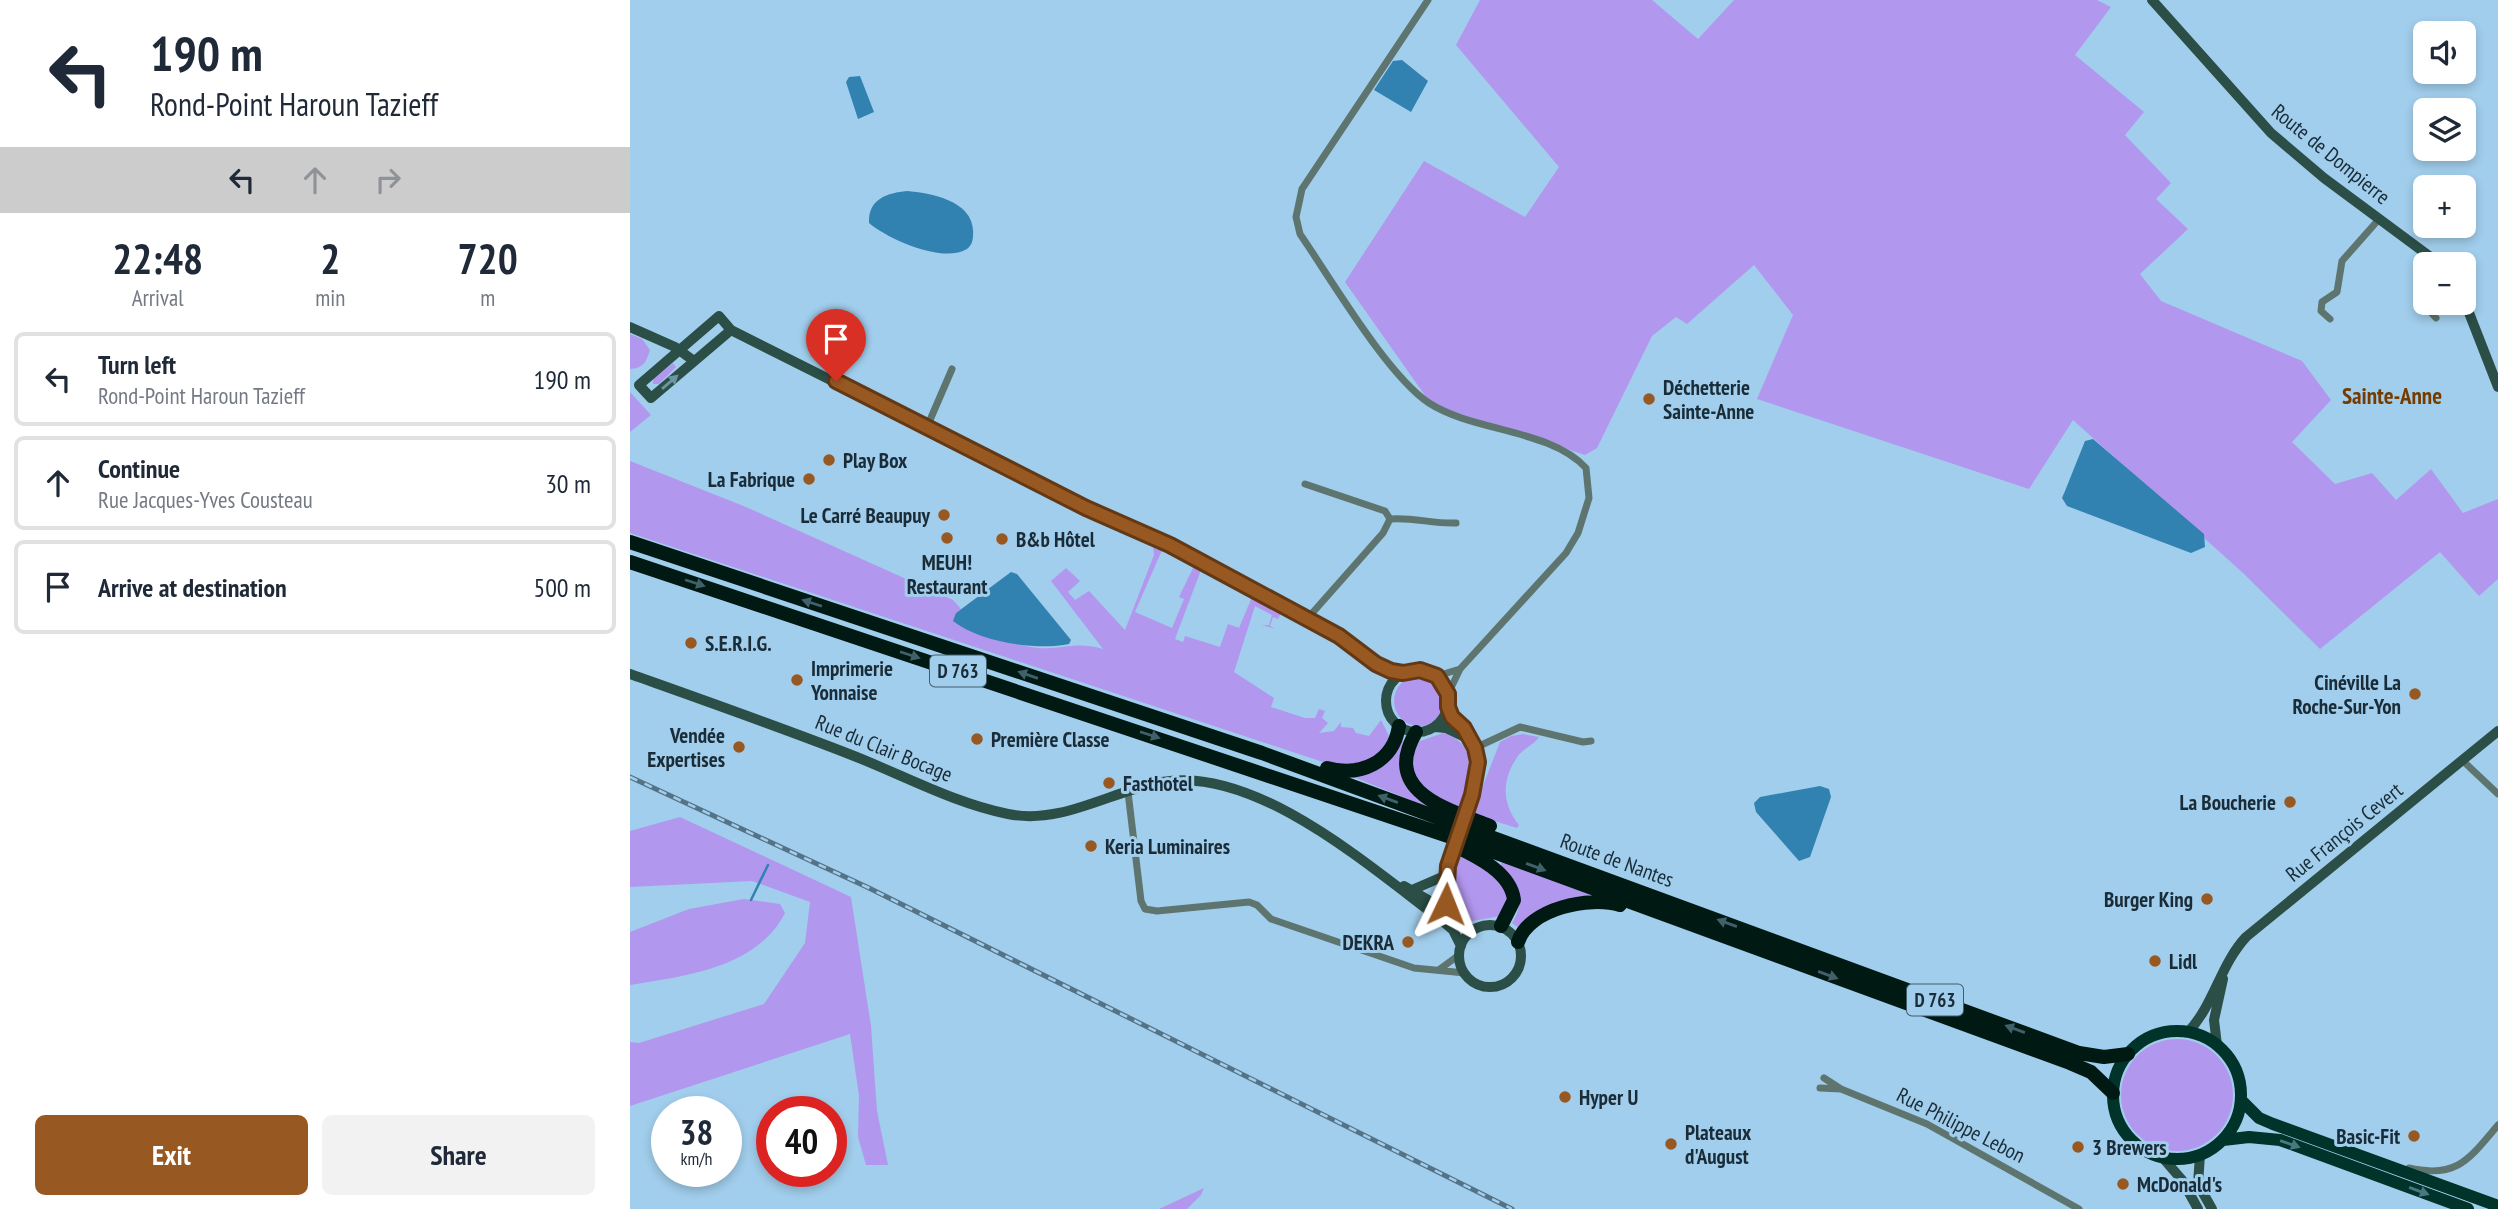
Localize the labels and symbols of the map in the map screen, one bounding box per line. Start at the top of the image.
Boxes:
street label: Route de Dompierre [2266,98,2396,210]
pin [806,309,866,381]
one-way arrow [661,374,679,390]
place label: Déchetterie Sainte-Anne [1663,374,1754,425]
district label: Sainte-Anne [2342,381,2442,410]
marker: Déchetterie Sainte-Anne [1641,391,1657,407]
place label: Play Box [843,447,908,474]
marker: Play Box [821,452,837,468]
place label: La Fabrique [708,466,795,493]
marker: La Fabrique [801,471,817,487]
place label: Le Carré Beaupuy [800,502,931,529]
marker: Le Carré Beaupuy [936,507,952,523]
place label: B&b Hôtel [1016,526,1096,553]
marker: MEUH! Restaurant [939,530,955,546]
marker: B&b Hôtel [994,531,1010,547]
place label: MEUH! Restaurant [907,549,987,600]
one-way arrow [684,578,705,589]
one-way arrow [802,597,823,608]
place label: S.E.R.I.G. [705,630,772,657]
marker: S.E.R.I.G. [683,635,699,651]
one-way arrow [900,651,921,661]
place label: Imprimerie Yonnaise [810,655,893,706]
road number: D 763 [930,656,986,686]
one-way arrow [1017,669,1038,680]
place label: Cinéville La Roche-Sur-Yon [2292,669,2401,720]
marker: Imprimerie Yonnaise [789,672,805,688]
marker: Cinéville La Roche-Sur-Yon [2407,686,2423,702]
street label: Rue du Clair Bocage [812,708,956,788]
place label: Vendée Expertises [647,722,725,773]
place label: Première Classe [991,726,1110,753]
one-way arrow [1139,730,1160,741]
marker: Première Classe [969,731,985,747]
marker: Vendée Expertises [731,739,747,755]
place label: Fasthotel [1123,770,1194,797]
marker: Fasthotel [1101,775,1117,791]
street label: Rue François Cevert [2280,776,2408,887]
place label: La Boucherie [2179,789,2276,816]
one-way arrow [1378,793,1399,804]
marker: La Boucherie [2282,794,2298,810]
street label: Route de Nantes [1557,827,1677,893]
place label: Keria Luminaires [1105,833,1230,860]
marker: Keria Luminaires [1083,838,1099,854]
one-way arrow [1525,862,1546,873]
position arrow [1409,867,1483,941]
place label: Burger King [2104,886,2193,913]
marker: Burger King [2199,891,2215,907]
one-way arrow [1716,917,1737,928]
place label: DEKRA [1342,929,1394,956]
marker: DEKRA [1400,934,1416,950]
place label: Lidl [2169,948,2198,975]
marker: Lidl [2147,953,2163,969]
one-way arrow [1817,969,1838,980]
road number: D 763 [1907,984,1963,1016]
one-way arrow [2004,1023,2025,1034]
street label: Rue Philippe Lebon [1892,1081,2030,1169]
place label: Hyper U [1579,1084,1638,1111]
marker: Hyper U [1557,1089,1573,1105]
speed limit sign: 40 [756,1096,847,1187]
place label: Plateaux d'August [1685,1119,1752,1170]
place label: Basic-Fit [2336,1123,2400,1150]
marker: Basic-Fit [2406,1128,2422,1144]
place label: 3 Brewers [2092,1134,2167,1161]
marker: Plateaux d'August [1663,1136,1679,1152]
marker: 3 Brewers [2070,1139,2086,1155]
one-way arrow [2280,1139,2301,1150]
place label: McDonald's [2137,1171,2222,1198]
marker: McDonald's [2115,1176,2131,1192]
one-way arrow [2408,1186,2429,1197]

